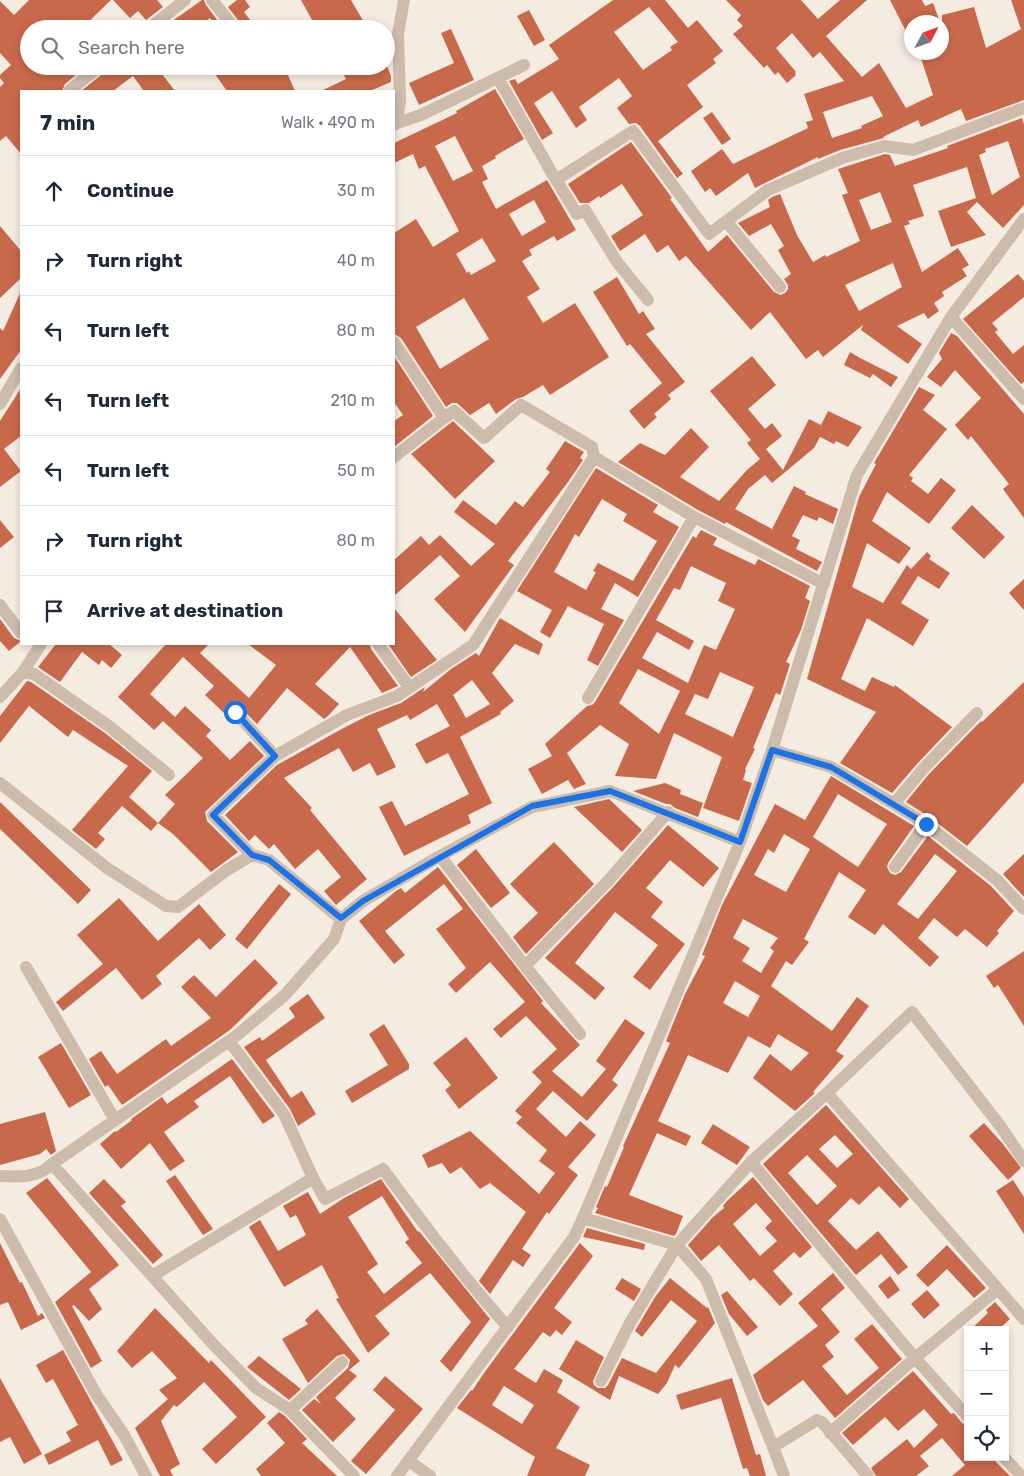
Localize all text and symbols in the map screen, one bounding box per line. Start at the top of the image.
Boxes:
north arrow [904,15,949,60]
search box [20,20,395,75]
icon: search [38,34,66,62]
text: Search here [78,36,185,59]
text: 7 min [40,110,95,135]
text: Walk · 490 m [281,113,375,132]
icon: ahead [40,177,68,205]
text: Continue [87,179,174,202]
text: 30 m [337,181,375,200]
icon: right [40,247,68,275]
text: Turn right [87,249,182,272]
text: 40 m [337,251,375,270]
icon: left [40,317,68,345]
text: Turn left [87,319,169,342]
text: 80 m [337,321,375,340]
icon: left [40,387,68,415]
text: Turn left [87,389,169,412]
text: 210 m [330,391,375,410]
icon: left [40,457,68,485]
text: Turn left [87,459,169,482]
text: 50 m [337,461,375,480]
icon: right [40,527,68,555]
text: Turn right [87,529,182,552]
text: 80 m [337,531,375,550]
icon: arrive [40,597,68,625]
text: Arrive at destination [87,599,283,622]
route start [224,701,247,724]
route end [915,813,938,836]
map controls [964,1326,1009,1461]
button: + [964,1326,1009,1371]
button: − [964,1371,1009,1416]
button: locate [964,1416,1009,1461]

